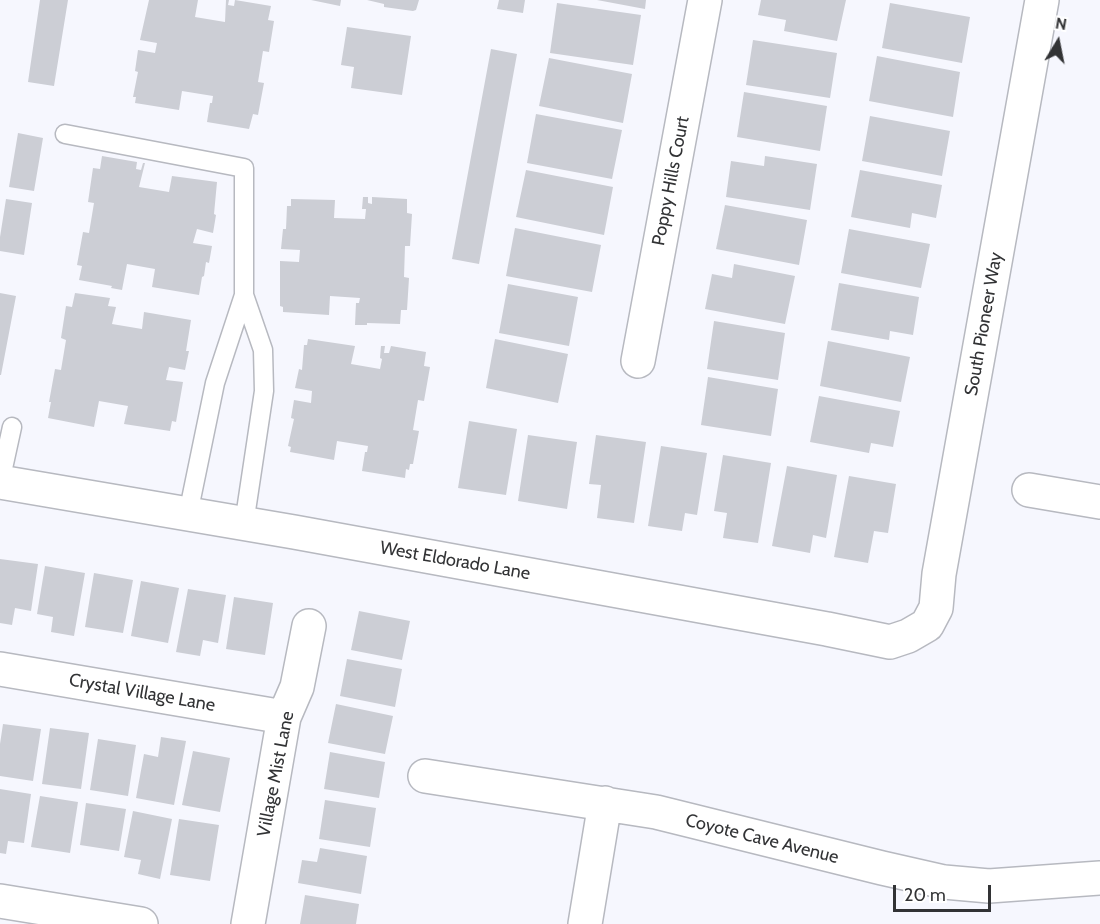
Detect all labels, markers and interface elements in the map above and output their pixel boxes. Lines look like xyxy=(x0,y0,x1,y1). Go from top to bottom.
north arrow xyxy=(1028,12,1088,72)
text: N xyxy=(1054,13,1068,34)
street label: Poppy Hills Court xyxy=(648,115,694,247)
street label: South Pioneer Way xyxy=(961,250,1007,398)
street label: West Eldorado Lane xyxy=(378,537,532,585)
street label: Crystal Village Lane xyxy=(67,670,217,716)
street label: Village Mist Lane xyxy=(253,709,299,839)
street label: Coyote Cave Avenue xyxy=(683,810,841,868)
scale bar xyxy=(896,873,994,911)
text: 20 m xyxy=(904,884,946,906)

